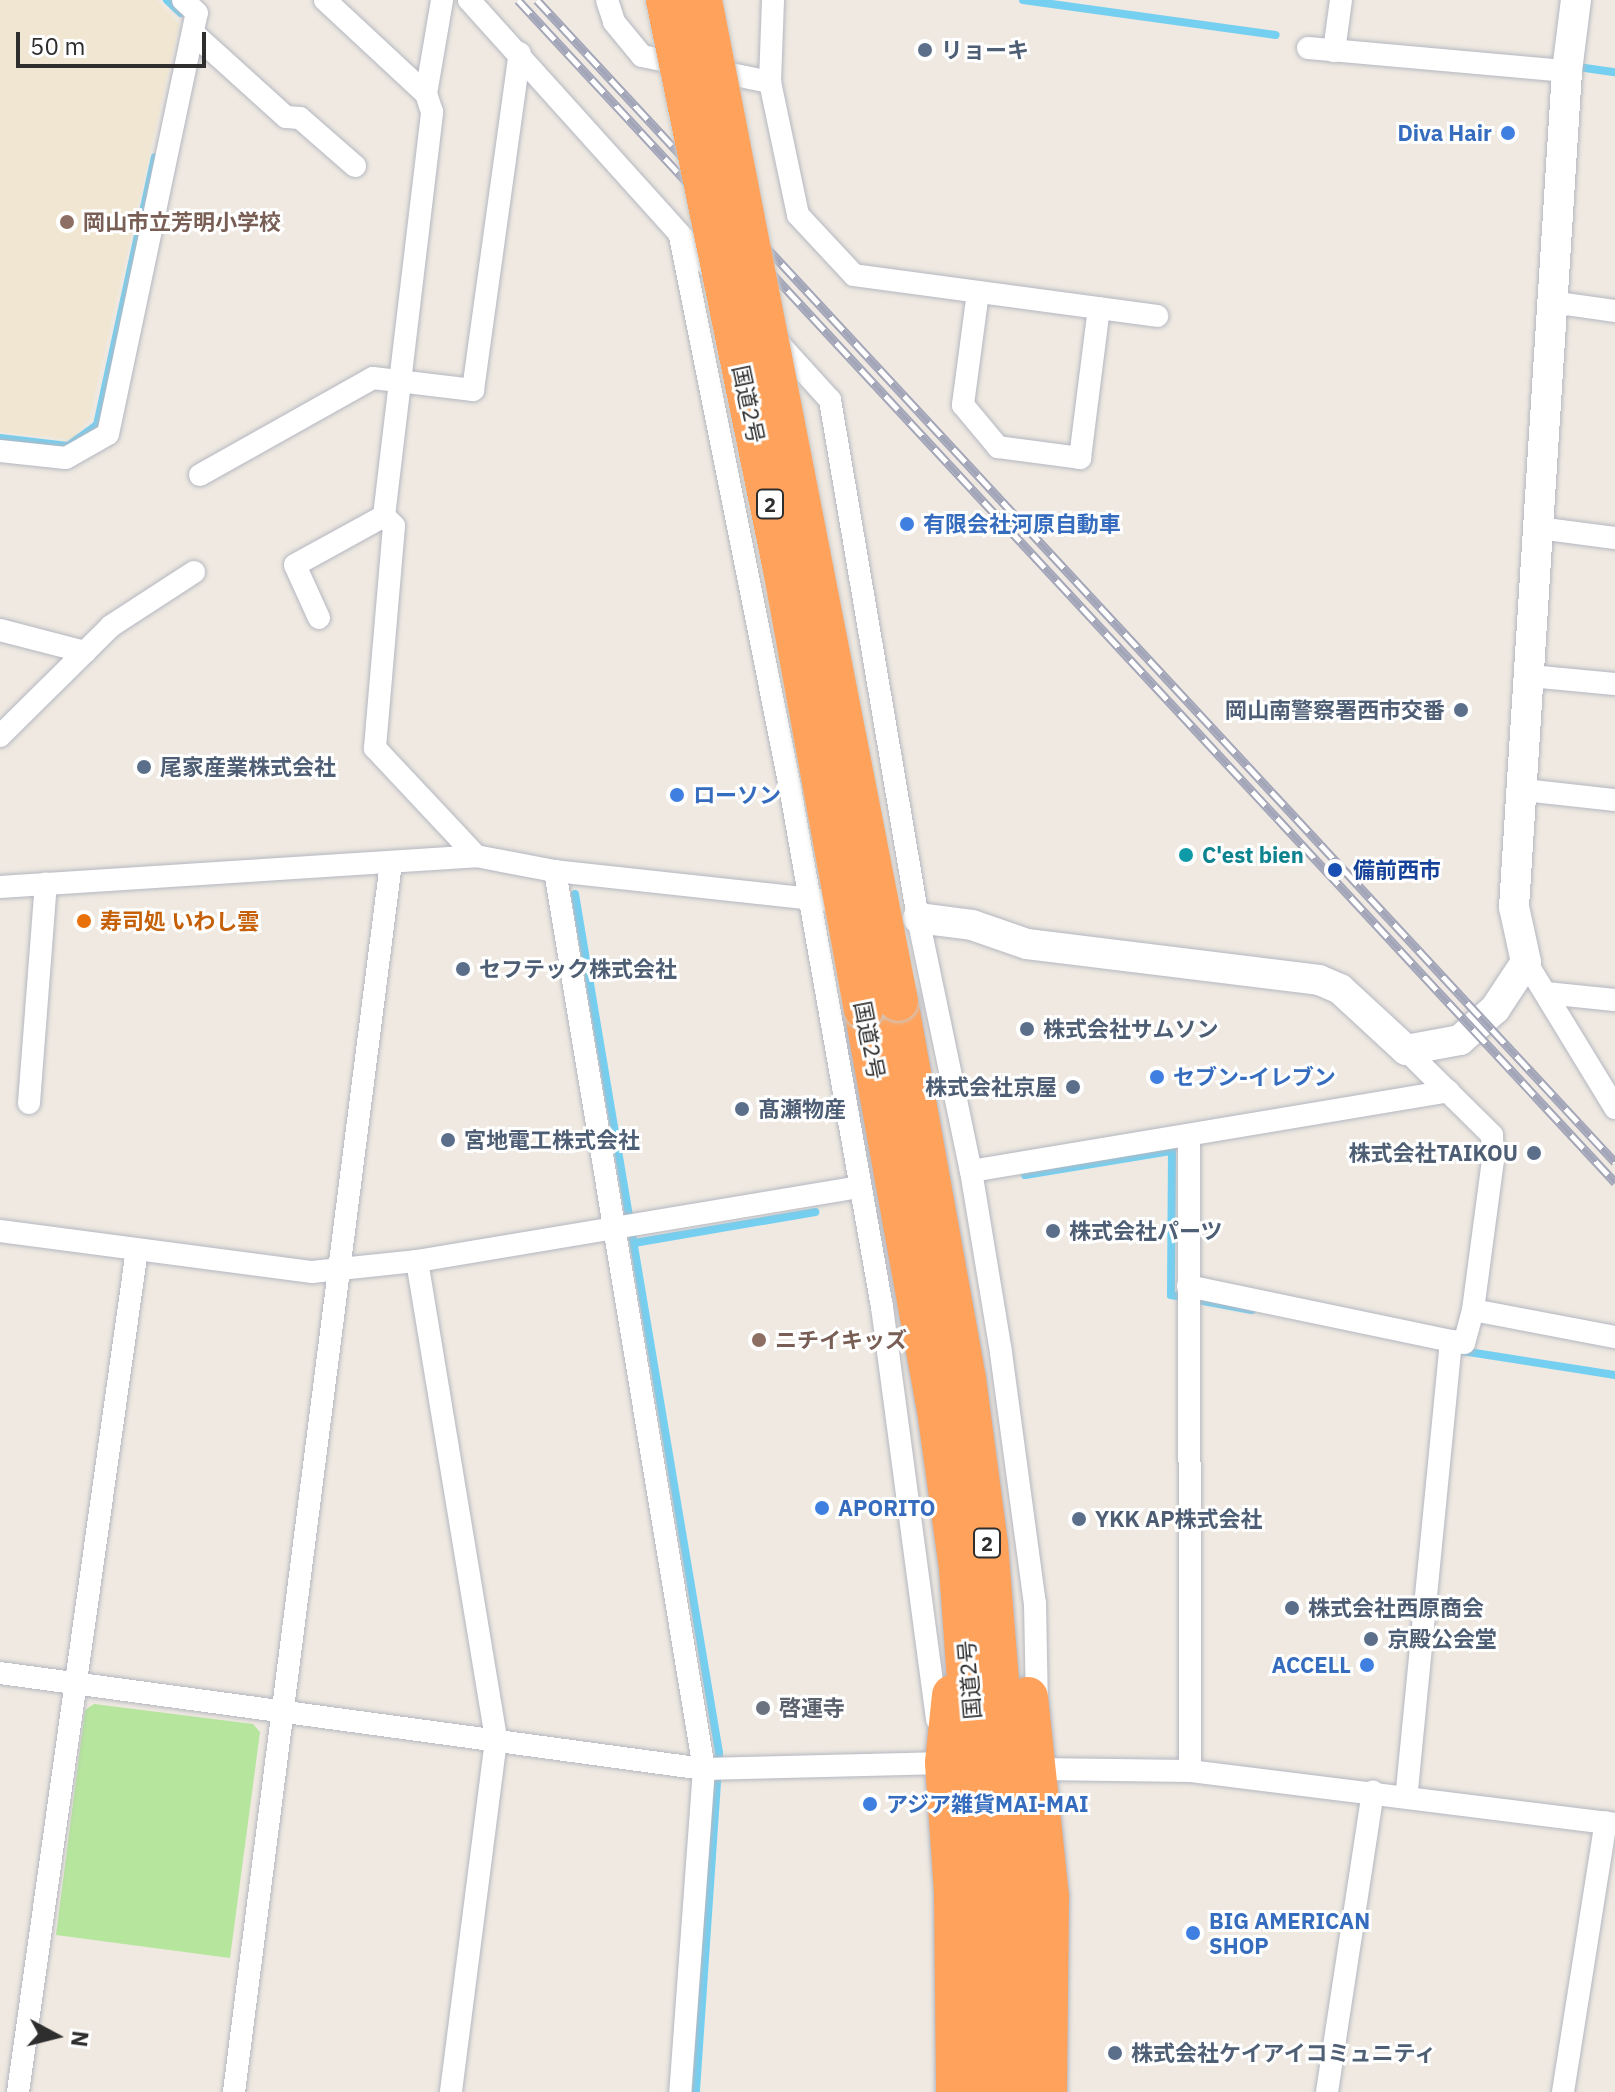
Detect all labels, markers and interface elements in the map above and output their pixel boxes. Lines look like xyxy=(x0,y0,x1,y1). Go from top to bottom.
scale bar xyxy=(20,16,210,66)
text: 50 m xyxy=(30,30,85,62)
place label: リョーキ xyxy=(941,37,1029,63)
marker: リョーキ xyxy=(916,41,934,59)
place label: Diva Hair xyxy=(1397,120,1492,146)
marker: Diva Hair xyxy=(1499,124,1517,142)
place label: 岡山市立芳明小学校 xyxy=(83,209,281,235)
marker: 岡山市立芳明小学校 xyxy=(58,213,76,231)
street label: 国道2号 xyxy=(728,363,770,445)
road number: 2 xyxy=(756,488,784,520)
place label: 有限会社河原自動車 xyxy=(923,511,1121,537)
marker: 有限会社河原自動車 xyxy=(898,515,916,533)
place label: 岡山南警察署西市交番 xyxy=(1225,697,1445,723)
marker: 岡山南警察署西市交番 xyxy=(1452,701,1470,719)
place label: 尾家産業株式会社 xyxy=(160,754,336,780)
marker: 尾家産業株式会社 xyxy=(135,758,153,776)
place label: ローソン xyxy=(693,782,781,808)
marker: ローソン xyxy=(668,786,686,804)
place label: C'est bien xyxy=(1202,842,1304,868)
marker: C'est bien xyxy=(1177,846,1195,864)
place label: 備前西市 xyxy=(1353,857,1441,883)
marker: 備前西市 xyxy=(1324,859,1346,881)
place label: 寿司処 いわし雲 xyxy=(100,908,259,934)
marker: 寿司処 いわし雲 xyxy=(75,912,93,930)
place label: セフテック株式会社 xyxy=(479,956,677,982)
marker: セフテック株式会社 xyxy=(454,960,472,978)
street label: 国道2号 xyxy=(849,999,891,1081)
place label: 株式会社サムソン xyxy=(1043,1016,1219,1042)
marker: 株式会社サムソン xyxy=(1018,1020,1036,1038)
place label: セブン-イレブン xyxy=(1173,1064,1336,1090)
marker: セブン-イレブン xyxy=(1148,1068,1166,1086)
place label: 株式会社京屋 xyxy=(925,1074,1057,1100)
marker: 株式会社京屋 xyxy=(1064,1078,1082,1096)
place label: 髙瀬物産 xyxy=(758,1096,846,1122)
marker: 髙瀬物産 xyxy=(733,1100,751,1118)
place label: 宮地電工株式会社 xyxy=(464,1127,640,1153)
marker: 宮地電工株式会社 xyxy=(439,1131,457,1149)
place label: 株式会社TAIKOU xyxy=(1349,1140,1518,1166)
marker: 株式会社TAIKOU xyxy=(1525,1144,1543,1162)
place label: 株式会社パーツ xyxy=(1069,1218,1223,1244)
marker: 株式会社パーツ xyxy=(1044,1222,1062,1240)
place label: ニチイキッズ xyxy=(775,1327,907,1353)
marker: ニチイキッズ xyxy=(750,1331,768,1349)
place label: APORITO xyxy=(838,1495,935,1521)
marker: APORITO xyxy=(813,1499,831,1517)
place label: YKK AP株式会社 xyxy=(1095,1506,1263,1532)
marker: YKK AP株式会社 xyxy=(1070,1510,1088,1528)
road number: 2 xyxy=(973,1527,1001,1559)
place label: 株式会社西原商会 xyxy=(1308,1595,1484,1621)
marker: 株式会社西原商会 xyxy=(1283,1599,1301,1617)
place label: 京殿公会堂 xyxy=(1387,1626,1497,1652)
marker: 京殿公会堂 xyxy=(1362,1630,1380,1648)
street label: 国道2号 xyxy=(952,1639,986,1721)
place label: ACCELL xyxy=(1272,1652,1351,1678)
marker: ACCELL xyxy=(1358,1656,1376,1674)
place label: 啓運寺 xyxy=(779,1695,845,1721)
marker: 啓運寺 xyxy=(754,1699,772,1717)
place label: アジア雑貨MAI-MAI xyxy=(886,1791,1089,1817)
marker: アジア雑貨MAI-MAI xyxy=(861,1795,879,1813)
place label: BIG AMERICAN SHOP xyxy=(1209,1907,1370,1958)
marker: BIG AMERICAN SHOP xyxy=(1184,1924,1202,1942)
north arrow xyxy=(16,1996,96,2076)
text: N xyxy=(65,2029,96,2049)
place label: 株式会社ケイアイコミュニティ xyxy=(1131,2040,1439,2066)
marker: 株式会社ケイアイコミュニティ xyxy=(1106,2044,1124,2062)

